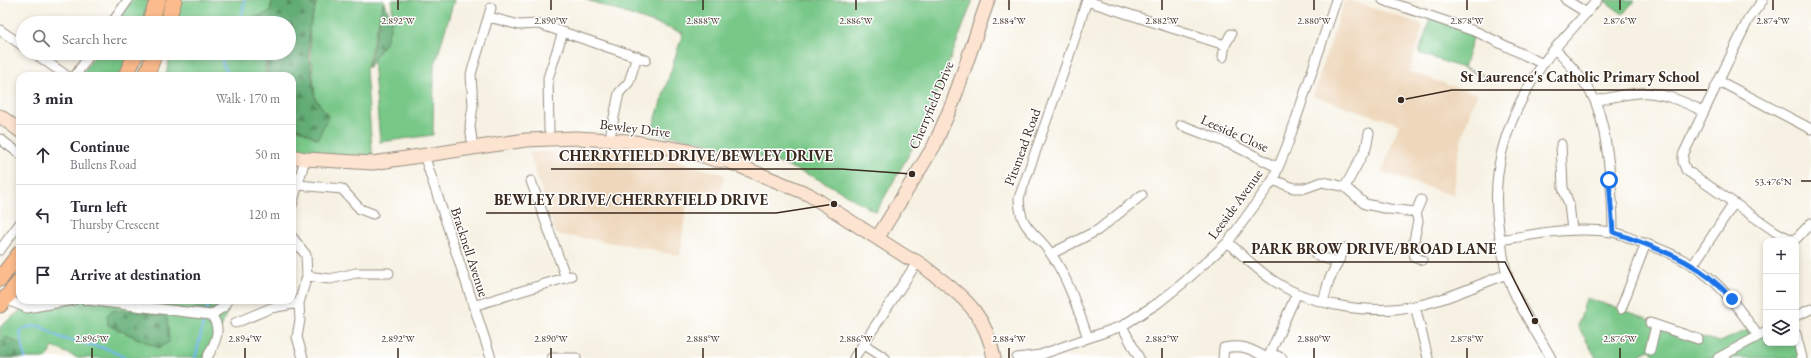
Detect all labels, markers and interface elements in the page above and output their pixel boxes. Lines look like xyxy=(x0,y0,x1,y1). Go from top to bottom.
text: 2.892°W xyxy=(381,14,416,27)
text: 2.890°W xyxy=(534,14,569,27)
text: 2.888°W xyxy=(686,14,721,27)
text: 2.886°W xyxy=(839,14,874,27)
text: 2.884°W xyxy=(992,14,1027,27)
text: 2.882°W xyxy=(1145,14,1180,27)
text: 2.880°W xyxy=(1297,14,1332,27)
text: 2.878°W xyxy=(1450,14,1485,27)
text: 2.876°W xyxy=(1603,14,1638,27)
text: 2.874°W xyxy=(1756,14,1791,27)
search box xyxy=(16,16,296,60)
icon: search xyxy=(30,27,52,49)
text: Search here xyxy=(62,29,127,48)
street label: Cherryfield Drive xyxy=(904,58,958,152)
callout: St Laurence's Catholic Primary School xyxy=(1452,63,1707,90)
text: St Laurence's Catholic Primary School xyxy=(1460,67,1700,86)
text: 3 min xyxy=(32,87,73,109)
text: Walk · 170 m xyxy=(216,90,280,107)
street label: Pitsmead Road xyxy=(1000,105,1045,188)
street label: Leeside Close xyxy=(1198,110,1272,156)
street label: Bewley Drive xyxy=(599,115,672,141)
text: Continue xyxy=(70,137,130,156)
callout: CHERRYFIELD DRIVE/BEWLEY DRIVE xyxy=(551,142,841,169)
icon: ahead xyxy=(32,144,54,166)
text: 50 m xyxy=(255,146,280,163)
text: CHERRYFIELD DRIVE/BEWLEY DRIVE xyxy=(559,146,833,165)
text: Bullens Road xyxy=(70,156,137,173)
street label: Leeside Avenue xyxy=(1203,165,1267,243)
route start xyxy=(1600,171,1618,189)
text: 53.476°N xyxy=(1754,175,1792,188)
callout: BEWLEY DRIVE/CHERRYFIELD DRIVE xyxy=(486,186,776,213)
text: BEWLEY DRIVE/CHERRYFIELD DRIVE xyxy=(494,190,768,209)
text: Turn left xyxy=(70,197,127,216)
icon: left xyxy=(32,204,54,226)
street label: Bracknell Avenue xyxy=(447,205,493,300)
text: 120 m xyxy=(249,206,280,223)
text: Thursby Crescent xyxy=(70,216,159,233)
callout: PARK BROW DRIVE/BROAD LANE xyxy=(1243,235,1505,262)
map controls xyxy=(1763,238,1799,346)
button: + xyxy=(1763,238,1799,274)
text: PARK BROW DRIVE/BROAD LANE xyxy=(1251,239,1497,258)
icon: arrive xyxy=(32,264,54,286)
text: Arrive at destination xyxy=(70,265,201,284)
button: − xyxy=(1763,274,1799,310)
route end xyxy=(1723,290,1741,308)
button: layers xyxy=(1763,310,1799,346)
text: 2.896°W xyxy=(75,332,110,345)
text: 2.894°W xyxy=(228,332,263,345)
text: 2.892°W xyxy=(381,332,416,345)
text: 2.890°W xyxy=(534,332,569,345)
text: 2.888°W xyxy=(686,332,721,345)
text: 2.886°W xyxy=(839,332,874,345)
text: 2.884°W xyxy=(992,332,1027,345)
text: 2.882°W xyxy=(1145,332,1180,345)
text: 2.880°W xyxy=(1297,332,1332,345)
text: 2.878°W xyxy=(1450,332,1485,345)
text: 2.876°W xyxy=(1603,332,1638,345)

